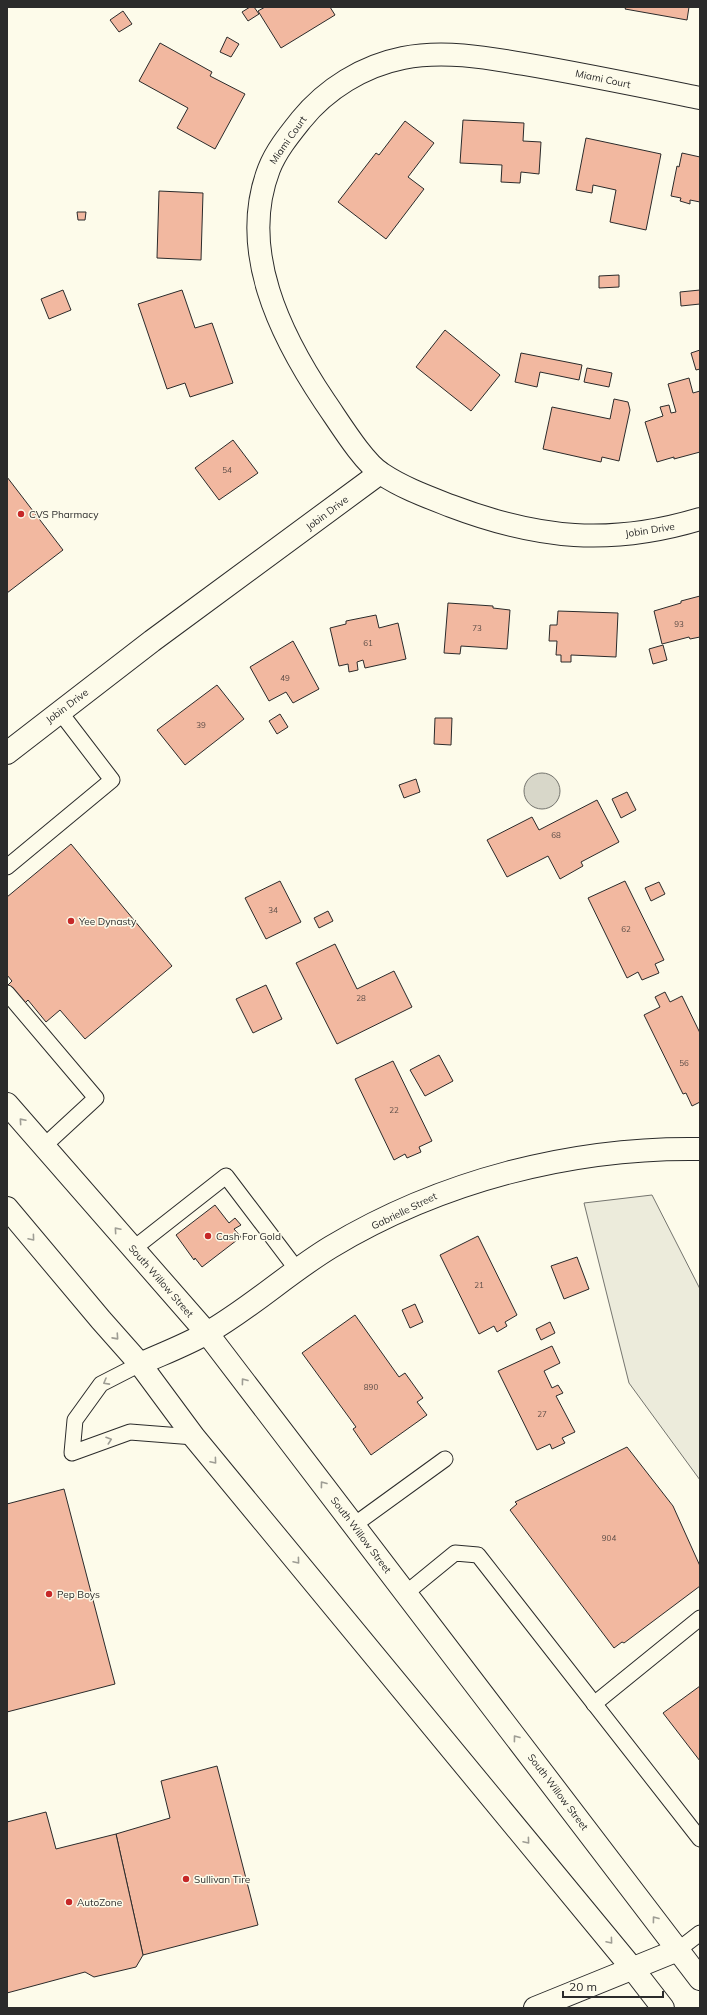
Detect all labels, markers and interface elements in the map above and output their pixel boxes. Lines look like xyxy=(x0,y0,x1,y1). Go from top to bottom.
street label: Miami Court xyxy=(574,67,632,91)
street label: Miami Court xyxy=(267,113,310,167)
house number: 54 xyxy=(222,465,232,475)
street label: Jobin Drive xyxy=(303,493,351,533)
place label: CVS Pharmacy xyxy=(29,508,99,521)
marker: CVS Pharmacy xyxy=(16,509,26,519)
street label: Jobin Drive xyxy=(624,520,676,540)
house number: 93 xyxy=(674,619,684,629)
house number: 73 xyxy=(472,623,482,633)
house number: 61 xyxy=(363,638,373,648)
house number: 49 xyxy=(280,673,290,683)
street label: Jobin Drive xyxy=(43,686,91,726)
house number: 39 xyxy=(196,720,206,730)
house number: 68 xyxy=(551,830,561,840)
house number: 34 xyxy=(268,905,278,915)
place label: Yee Dynasty xyxy=(78,915,137,928)
marker: Yee Dynasty xyxy=(66,916,76,926)
house number: 62 xyxy=(621,924,631,934)
house number: 28 xyxy=(356,993,366,1003)
house number: 56 xyxy=(679,1058,689,1068)
house number: 22 xyxy=(389,1105,399,1115)
one-way arrow xyxy=(20,1119,27,1126)
street label: Gabrielle Street xyxy=(369,1189,439,1232)
one-way arrow xyxy=(114,1227,121,1235)
place label: Cash For Gold xyxy=(216,1230,281,1243)
marker: Cash For Gold xyxy=(203,1231,213,1241)
one-way arrow xyxy=(28,1233,35,1240)
street label: South Willow Street xyxy=(126,1242,197,1321)
house number: 21 xyxy=(474,1280,484,1290)
one-way arrow xyxy=(111,1332,119,1340)
one-way arrow xyxy=(103,1377,110,1384)
one-way arrow xyxy=(241,1379,248,1386)
house number: 890 xyxy=(364,1382,378,1392)
house number: 27 xyxy=(537,1409,547,1419)
one-way arrow xyxy=(105,1436,112,1444)
one-way arrow xyxy=(209,1456,216,1464)
one-way arrow xyxy=(320,1482,327,1489)
street label: South Willow Street xyxy=(328,1494,394,1576)
house number: 904 xyxy=(602,1533,616,1543)
one-way arrow xyxy=(292,1556,299,1564)
place label: Pep Boys xyxy=(57,1588,100,1601)
marker: Pep Boys xyxy=(44,1589,54,1599)
one-way arrow xyxy=(514,1736,521,1743)
street label: South Willow Street xyxy=(525,1751,591,1833)
one-way arrow xyxy=(523,1836,530,1843)
place label: Sullivan Tire xyxy=(194,1873,250,1886)
marker: Sullivan Tire xyxy=(181,1874,191,1884)
place label: AutoZone xyxy=(77,1896,122,1909)
marker: AutoZone xyxy=(64,1897,74,1907)
one-way arrow xyxy=(652,1917,659,1924)
one-way arrow xyxy=(605,1936,612,1943)
scale bar xyxy=(563,1973,663,1999)
text: 20 m xyxy=(569,1979,597,1994)

